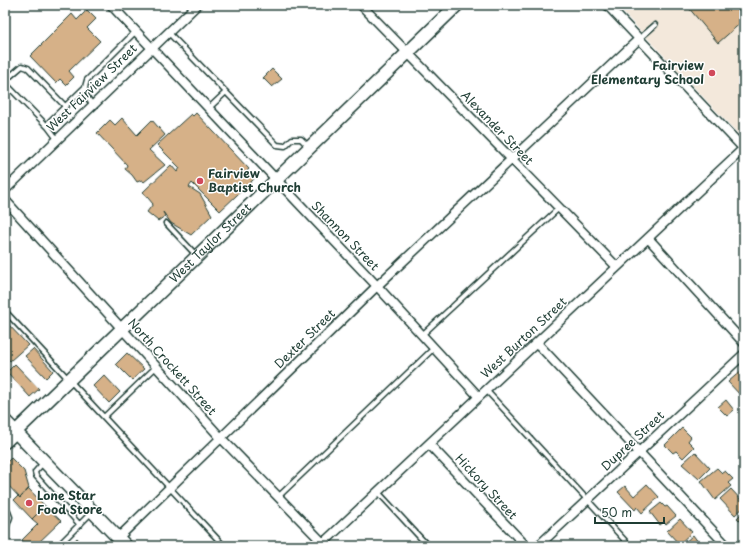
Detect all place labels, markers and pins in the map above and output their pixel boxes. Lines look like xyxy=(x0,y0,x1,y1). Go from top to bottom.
place label: Fairview Elementary School xyxy=(591,56,704,88)
marker: Fairview Elementary School xyxy=(707,68,717,78)
place label: Fairview Baptist Church xyxy=(208,164,301,196)
marker: Fairview Baptist Church xyxy=(195,176,205,186)
place label: Lone Star Food Store xyxy=(37,486,103,518)
marker: Lone Star Food Store xyxy=(24,498,34,508)

